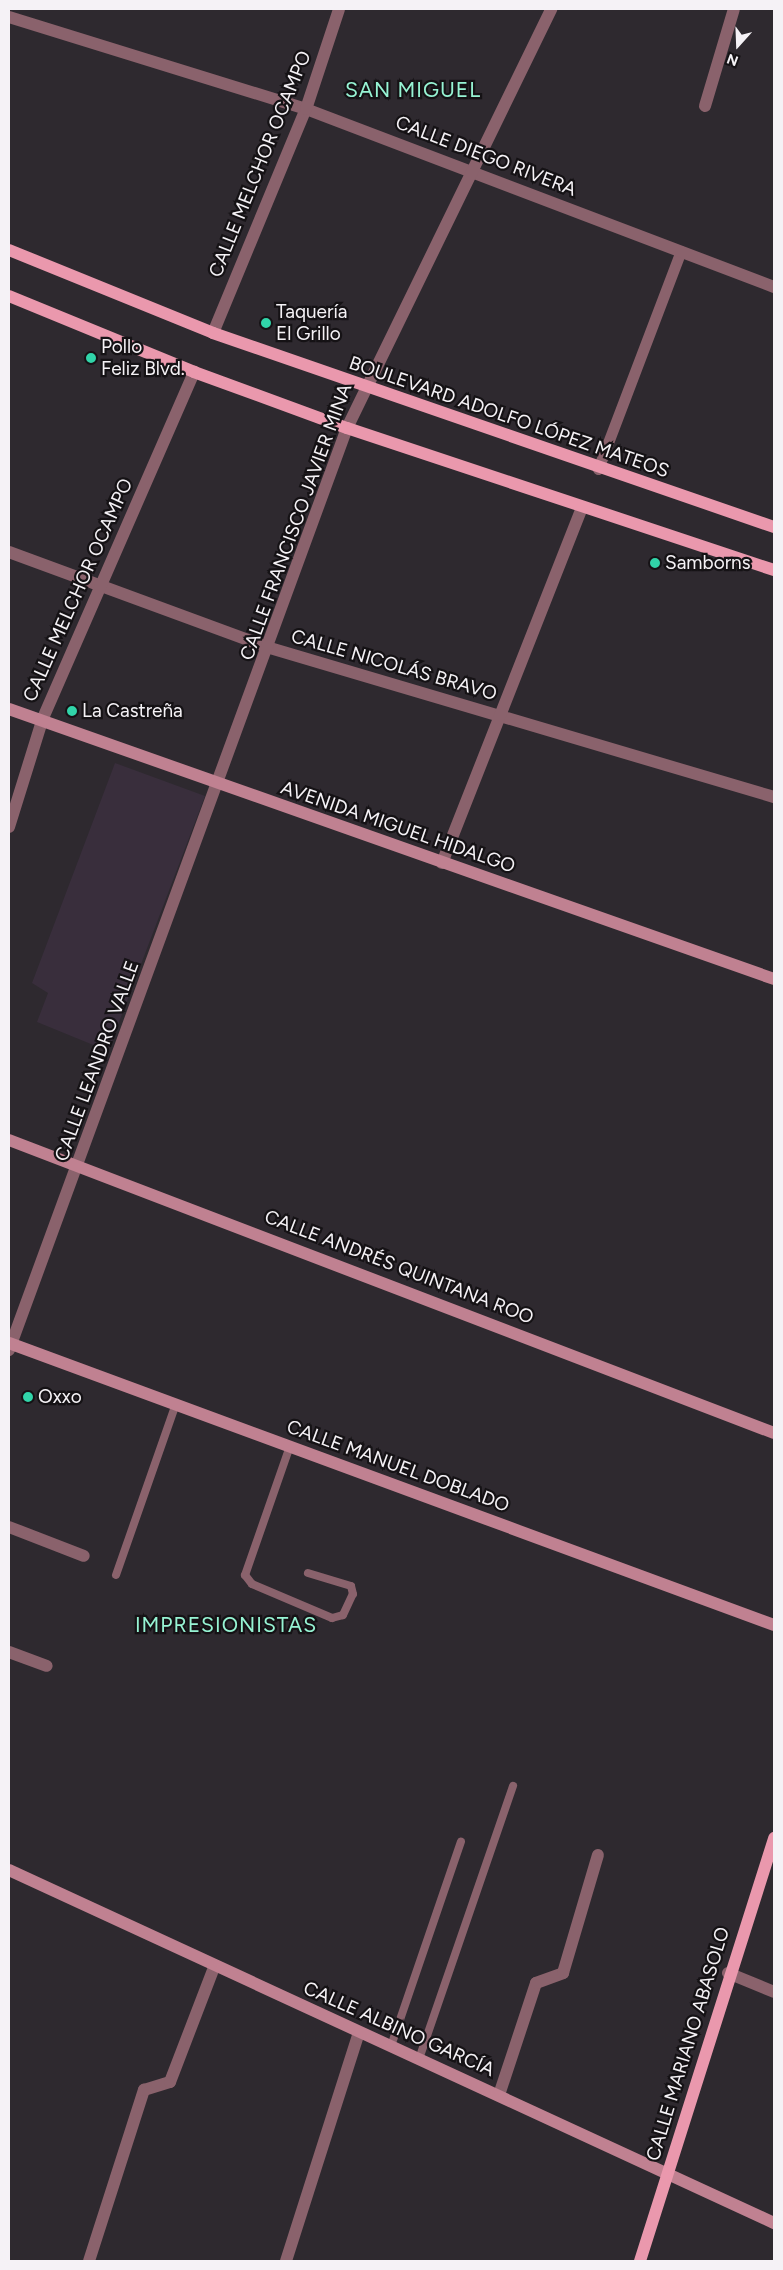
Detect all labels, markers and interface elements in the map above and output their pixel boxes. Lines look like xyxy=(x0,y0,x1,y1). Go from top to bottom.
north arrow xyxy=(713,20,763,70)
street label: CALLE MELCHOR OCAMPO xyxy=(204,48,316,280)
text: N xyxy=(725,50,741,69)
district label: SAN MIGUEL xyxy=(344,77,482,103)
street label: CALLE DIEGO RIVERA xyxy=(392,111,580,201)
place label: Taquería El Grillo xyxy=(276,301,347,345)
marker: Taquería El Grillo xyxy=(260,317,272,329)
place label: Pollo Feliz Blvd. xyxy=(101,336,185,380)
street label: BOULEVARD ADOLFO LÓPEZ MATEOS xyxy=(346,351,672,483)
marker: Pollo Feliz Blvd. xyxy=(85,352,97,364)
street label: CALLE FRANCISCO JAVIER MINA xyxy=(235,381,357,663)
street label: CALLE MELCHOR OCAMPO xyxy=(18,475,138,705)
place label: Samborns xyxy=(665,552,751,574)
marker: Samborns xyxy=(649,557,661,569)
street label: CALLE NICOLÁS BRAVO xyxy=(288,625,500,705)
place label: La Castreña xyxy=(82,700,183,722)
marker: La Castreña xyxy=(66,705,78,717)
street label: AVENIDA MIGUEL HIDALGO xyxy=(278,776,518,878)
street label: CALLE LEANDRO VALLE xyxy=(50,958,144,1164)
street label: CALLE ANDRÉS QUINTANA ROO xyxy=(261,1205,537,1329)
place label: Oxxo xyxy=(38,1386,82,1408)
marker: Oxxo xyxy=(22,1391,34,1403)
street label: CALLE MANUEL DOBLADO xyxy=(284,1415,512,1517)
district label: IMPRESIONISTAS xyxy=(133,1612,319,1638)
street label: CALLE MARIANO ABASOLO xyxy=(642,1924,734,2164)
street label: CALLE ALBINO GARCÍA xyxy=(300,1977,498,2081)

